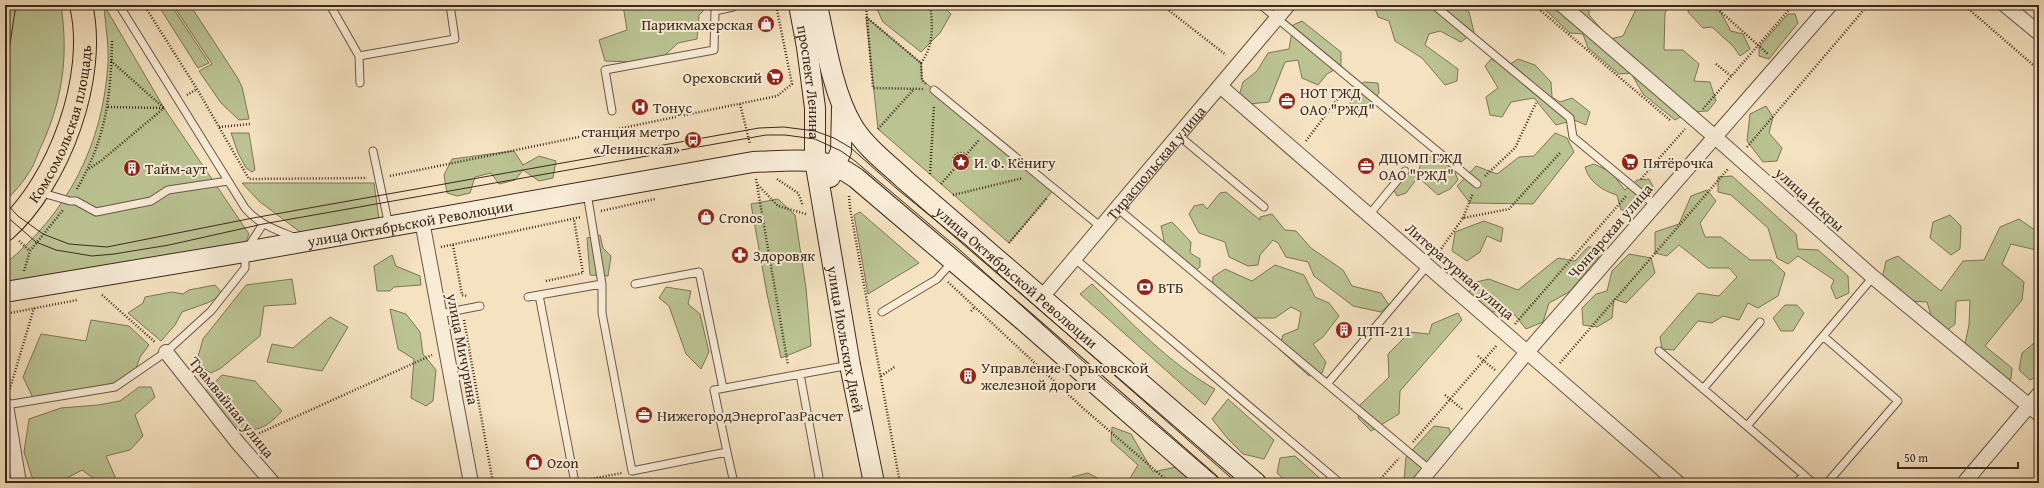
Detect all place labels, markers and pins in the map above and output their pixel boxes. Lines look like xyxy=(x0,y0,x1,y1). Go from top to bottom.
place label: Парикмахерская xyxy=(641,14,753,35)
shop icon: Парикмахерская xyxy=(756,14,776,34)
place label: Ореховский xyxy=(683,67,762,88)
supermarket icon: Ореховский xyxy=(765,67,785,87)
place label: НОТ ГЖД ОАО "РЖД" xyxy=(1300,82,1375,120)
office icon: НОТ ГЖД ОАО "РЖД" xyxy=(1277,91,1297,111)
hospital icon: Тонус xyxy=(630,97,650,117)
place label: Тонус xyxy=(653,97,692,118)
place label: станция метро «Ленинская» xyxy=(581,121,680,159)
bus stop icon: станция метро «Ленинская» xyxy=(683,130,703,150)
place label: ДЦОМП ГЖД ОАО "РЖД" xyxy=(1378,147,1463,185)
place icon: И. Ф. Кёнигу xyxy=(951,152,971,172)
place label: И. Ф. Кёнигу xyxy=(974,152,1056,173)
supermarket icon: Пятёрочка xyxy=(1620,152,1640,172)
place label: Пятёрочка xyxy=(1643,152,1714,173)
office icon: ДЦОМП ГЖД ОАО "РЖД" xyxy=(1356,156,1376,176)
building icon: Тайм-аут xyxy=(122,158,142,178)
place label: Тайм-аут xyxy=(145,158,208,179)
shop icon: Cronos xyxy=(696,207,716,227)
place label: Cronos xyxy=(719,207,763,228)
pharmacy icon: Здоровяк xyxy=(730,245,750,265)
place label: Здоровяк xyxy=(753,245,815,266)
bank icon: ВТБ xyxy=(1135,277,1155,297)
place label: ВТБ xyxy=(1158,277,1183,298)
building icon: ЦТП-211 xyxy=(1334,320,1354,340)
place label: ЦТП-211 xyxy=(1357,320,1412,341)
place label: Управление Горьковской железной дороги xyxy=(981,357,1148,395)
building icon: Управление Горьковской железной дороги xyxy=(958,366,978,386)
office icon: НижегородЭнергоГазРасчет xyxy=(634,405,654,425)
place label: НижегородЭнергоГазРасчет xyxy=(657,405,844,426)
shop icon: Ozon xyxy=(524,452,544,472)
place label: Ozon xyxy=(547,452,579,473)

